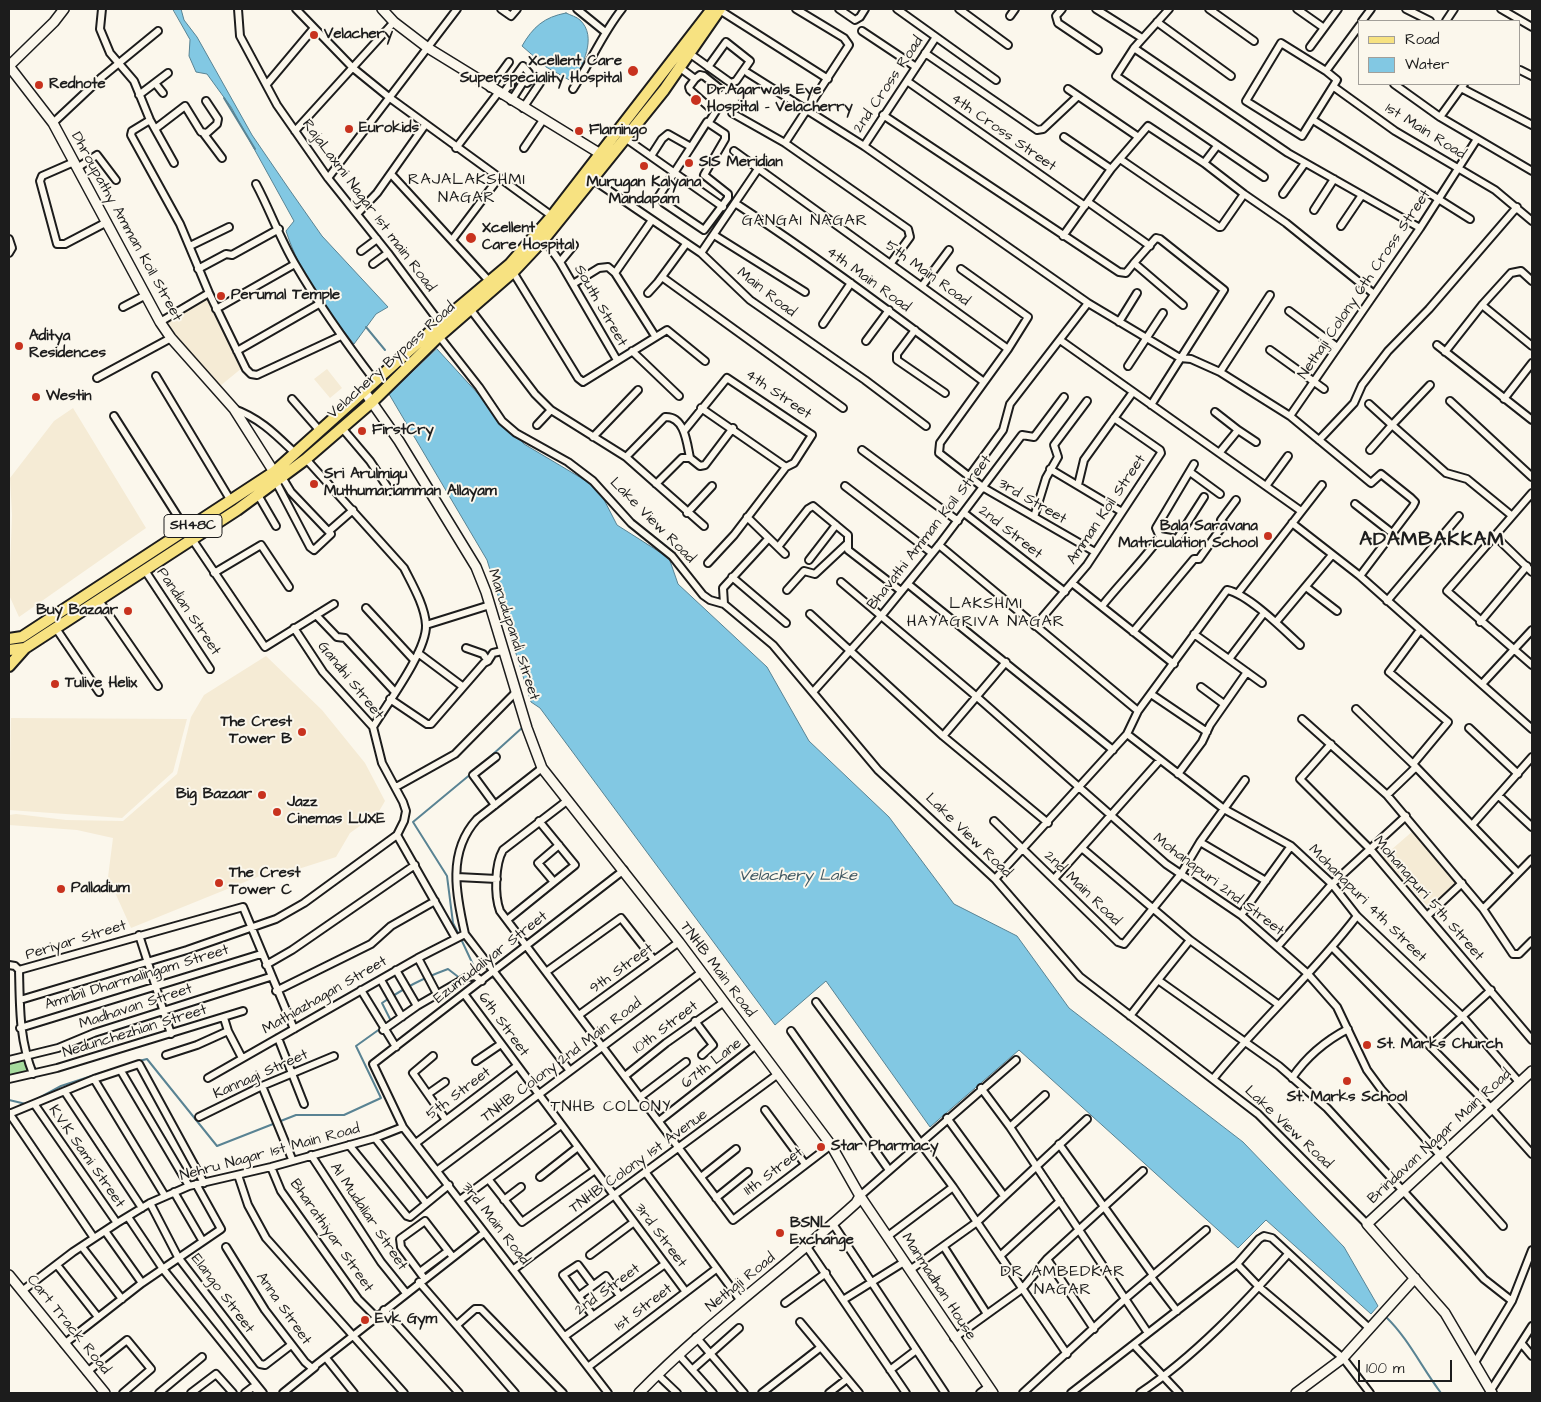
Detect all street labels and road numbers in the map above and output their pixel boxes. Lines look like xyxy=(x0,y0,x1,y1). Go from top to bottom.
street label: 2nd Cross Road xyxy=(850,33,928,137)
street label: 4th Cross Street xyxy=(947,90,1059,176)
street label: 1st Main Road xyxy=(1381,100,1469,164)
street label: RajaLaxmi Nagar 1st main Road xyxy=(297,116,439,296)
street label: Dhroupathy Amman Koil Street xyxy=(66,129,186,325)
street label: Nethaji Colony 6th Cross Street xyxy=(1295,187,1435,383)
street label: 5th Main Road xyxy=(881,237,973,311)
street label: 4th Main Road xyxy=(822,243,914,317)
street label: South Street xyxy=(569,262,631,350)
street label: Main Road xyxy=(733,264,799,322)
street label: Velachery Bypass Road xyxy=(324,299,460,423)
street label: 4th Street xyxy=(741,366,815,424)
street label: Bhavathi Amman Koil Street xyxy=(864,452,996,614)
street label: Amman Koil Street xyxy=(1064,452,1150,568)
street label: Lake View Road xyxy=(605,474,699,568)
street label: 3rd Street xyxy=(995,475,1069,529)
street label: 2nd Street xyxy=(974,502,1046,564)
road number: SH48C xyxy=(164,514,222,538)
street label: Pandian Street xyxy=(152,565,224,659)
street label: Marudupandi Street xyxy=(483,567,543,703)
street label: Gandhi Street xyxy=(313,638,387,724)
street label: Lake View Road xyxy=(921,790,1015,882)
street label: Mohanapuri 2nd Street xyxy=(1149,830,1287,940)
street label: Mohanapuri 5th Street xyxy=(1369,833,1487,965)
street label: Mohanapuri 4th Street xyxy=(1304,841,1430,967)
street label: 2nd Main Road xyxy=(1040,848,1124,930)
street label: Ezumudaliyar Street xyxy=(430,908,552,1008)
street label: Periyar Street xyxy=(23,917,129,965)
street label: TNHB Main Road xyxy=(675,919,759,1021)
street label: 9th Street xyxy=(587,940,657,998)
street label: Amnbil Dharmalingam Street xyxy=(43,941,231,1015)
street label: Mathiazhagan Street xyxy=(259,953,391,1039)
street label: Madhavan Street xyxy=(77,980,195,1034)
street label: 6th Street xyxy=(474,989,532,1061)
street label: TNHB Colony 2nd Main Road xyxy=(478,995,646,1127)
street label: 10th Street xyxy=(630,998,702,1058)
street label: Nedunchezhian Street xyxy=(61,1001,209,1063)
street label: 67th Lane xyxy=(678,1035,746,1093)
street label: Kannagi Street xyxy=(211,1046,311,1104)
street label: 5th Street xyxy=(423,1064,495,1124)
street label: Brindavan Nagar Main Road xyxy=(1364,1066,1516,1208)
street label: Lake View Road xyxy=(1240,1083,1336,1173)
street label: K.V.K Sami Street xyxy=(44,1102,128,1212)
street label: TNHB Colony 1st Avenue xyxy=(566,1106,712,1218)
street label: Nehru Nagar 1st Main Road xyxy=(178,1120,362,1186)
street label: 11th Street xyxy=(741,1144,807,1200)
street label: Al Mudaliar Street xyxy=(325,1160,411,1274)
street label: Bharathiyar Street xyxy=(285,1176,377,1296)
street label: 3rd Main Road xyxy=(457,1179,533,1269)
street label: 3rd Street xyxy=(630,1200,690,1272)
street label: Manmadhan House xyxy=(897,1230,979,1344)
street label: Nethaji Road xyxy=(703,1250,779,1316)
street label: Elango Street xyxy=(186,1251,258,1337)
street label: 2nd Street xyxy=(572,1260,644,1320)
street label: Anna Street xyxy=(251,1269,315,1349)
street label: Cart Track Road xyxy=(22,1272,114,1378)
street label: 1st Street xyxy=(612,1280,676,1336)

